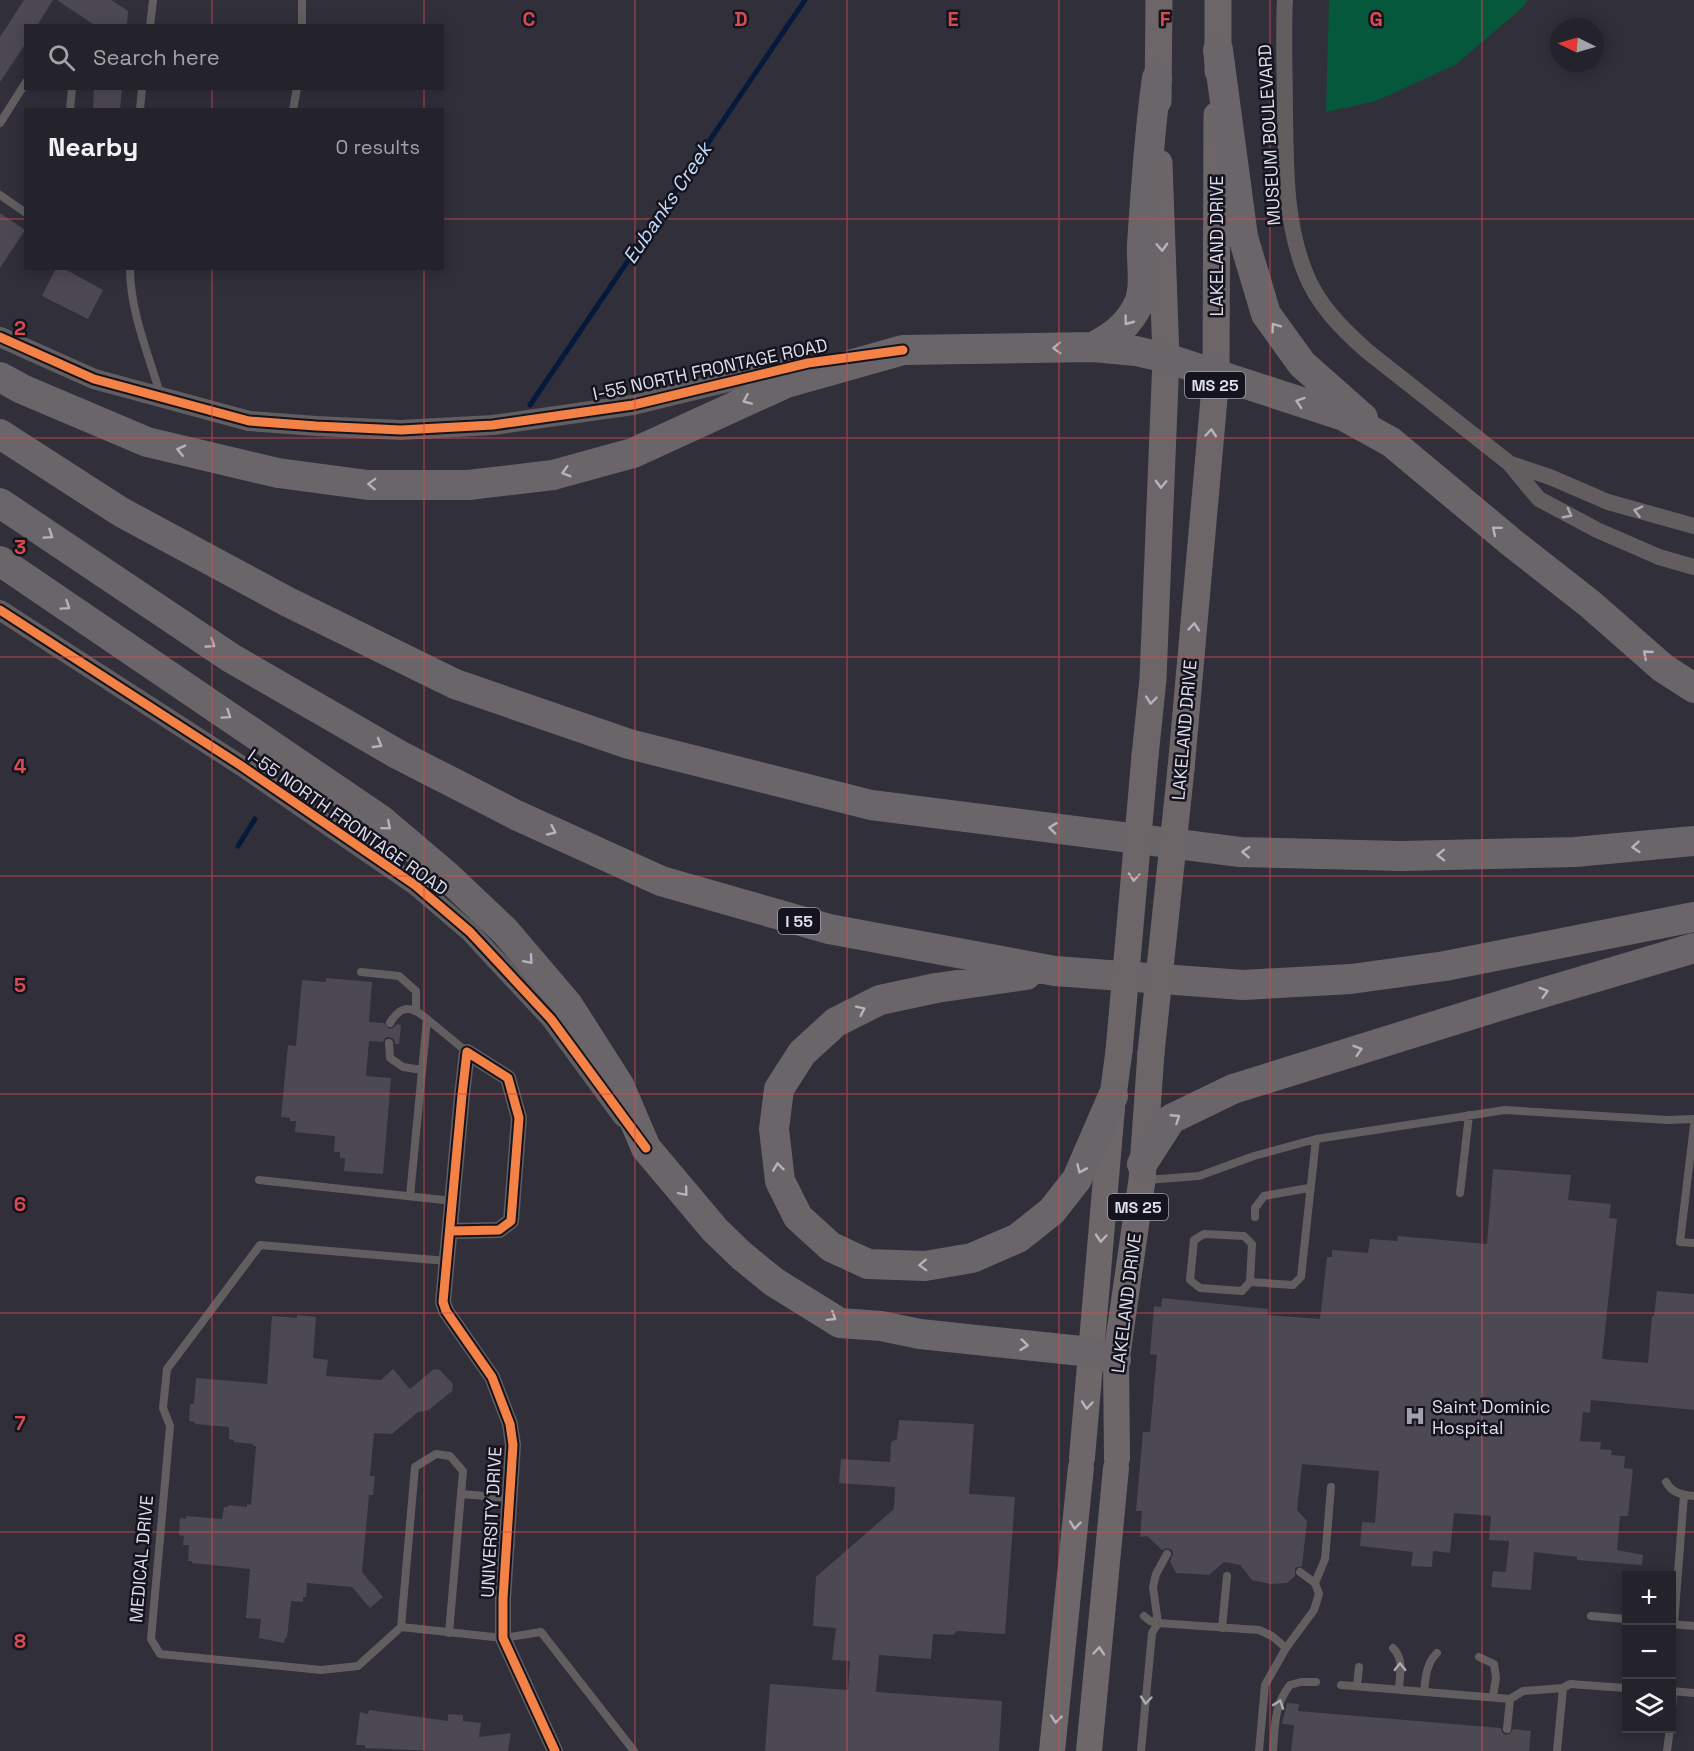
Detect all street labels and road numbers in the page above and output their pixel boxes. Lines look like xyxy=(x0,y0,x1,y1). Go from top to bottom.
street label: MUSEUM BOULEVARD xyxy=(1253,44,1285,226)
street label: LAKELAND DRIVE xyxy=(1205,176,1228,316)
street label: I-55 NORTH FRONTAGE ROAD xyxy=(590,333,830,405)
road number: MS 25 xyxy=(1185,372,1245,398)
street label: LAKELAND DRIVE xyxy=(1166,659,1202,801)
street label: I-55 NORTH FRONTAGE ROAD xyxy=(243,744,453,900)
road number: I 55 xyxy=(778,908,820,934)
road number: MS 25 xyxy=(1108,1194,1168,1220)
street label: LAKELAND DRIVE xyxy=(1106,1232,1146,1374)
street label: UNIVERSITY DRIVE xyxy=(476,1446,506,1598)
street label: MEDICAL DRIVE xyxy=(124,1494,158,1624)

